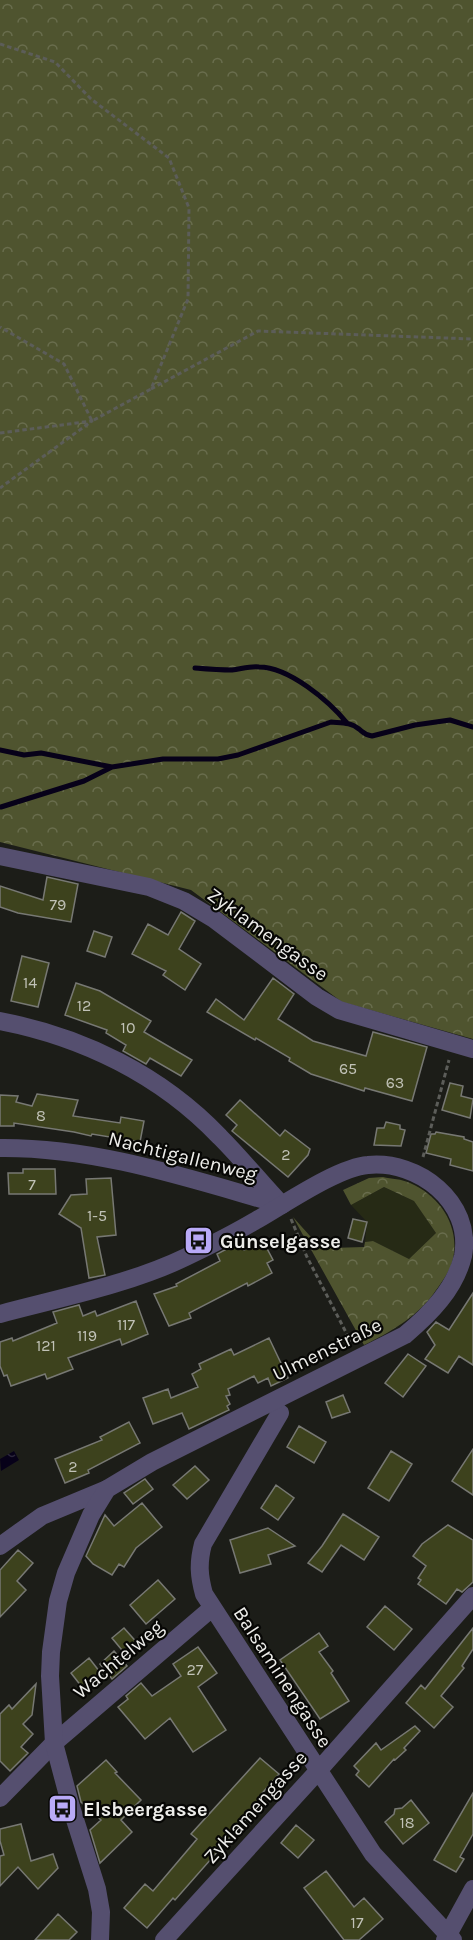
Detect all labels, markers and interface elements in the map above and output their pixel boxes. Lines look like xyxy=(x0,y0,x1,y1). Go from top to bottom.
street label: Zyklamengasse xyxy=(203,883,333,986)
house number: 79 xyxy=(50,895,66,914)
house number: 14 xyxy=(23,973,37,992)
house number: 12 xyxy=(77,996,91,1015)
house number: 10 xyxy=(121,1018,135,1037)
house number: 65 xyxy=(339,1059,357,1078)
house number: 63 xyxy=(386,1073,404,1092)
house number: 8 xyxy=(36,1106,46,1125)
street label: Nachtigallenweg xyxy=(106,1127,260,1186)
house number: 2 xyxy=(281,1145,291,1164)
house number: 7 xyxy=(28,1175,36,1194)
house number: 1-5 xyxy=(87,1206,107,1225)
bus stop icon: Günselgasse xyxy=(183,1225,215,1257)
place label: Günselgasse xyxy=(220,1230,341,1253)
street label: Ulmenstraße xyxy=(269,1313,386,1386)
house number: 117 xyxy=(117,1315,136,1334)
house number: 119 xyxy=(77,1326,97,1345)
house number: 121 xyxy=(36,1336,56,1355)
house number: 2 xyxy=(68,1457,78,1476)
street label: Balsaminengasse xyxy=(228,1603,337,1752)
street label: Wachtelweg xyxy=(69,1615,168,1704)
house number: 27 xyxy=(187,1660,204,1679)
street label: Zyklamengasse xyxy=(199,1746,312,1868)
bus stop icon: Elsbeergasse xyxy=(46,1793,78,1825)
place label: Elsbeergasse xyxy=(83,1798,208,1821)
house number: 18 xyxy=(399,1813,415,1832)
house number: 17 xyxy=(351,1913,364,1932)

